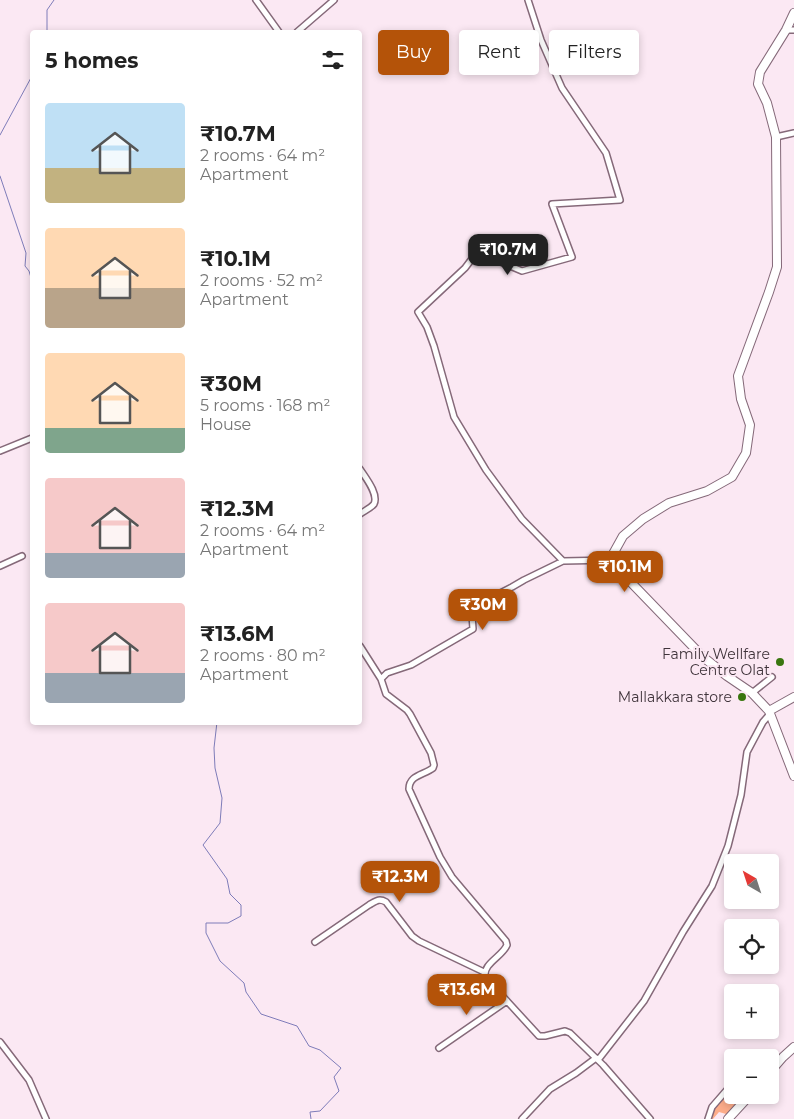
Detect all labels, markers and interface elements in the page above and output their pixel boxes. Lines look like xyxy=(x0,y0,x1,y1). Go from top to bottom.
chip: Buy xyxy=(378,30,449,75)
chip: Rent xyxy=(459,30,539,75)
chip: Filters xyxy=(549,30,639,75)
icon: filters xyxy=(319,46,347,74)
text: 5 homes xyxy=(45,48,138,73)
text: ₹10.7M xyxy=(200,121,276,146)
icon: home xyxy=(85,123,145,183)
text: 2 rooms · 64 m² xyxy=(200,146,325,165)
text: Apartment xyxy=(200,165,289,184)
pin: ₹10.7M xyxy=(467,234,549,276)
text: ₹10.7M xyxy=(479,240,537,259)
text: ₹10.1M xyxy=(200,246,271,271)
icon: home xyxy=(85,248,145,308)
text: 2 rooms · 52 m² xyxy=(200,271,323,290)
text: Apartment xyxy=(200,290,289,309)
text: ₹30M xyxy=(200,371,262,396)
icon: home xyxy=(85,373,145,433)
text: 5 rooms · 168 m² xyxy=(200,396,331,415)
text: House xyxy=(200,415,251,434)
text: ₹12.3M xyxy=(200,496,274,521)
icon: home xyxy=(85,498,145,558)
text: 2 rooms · 64 m² xyxy=(200,521,325,540)
text: Apartment xyxy=(200,540,289,559)
pin: ₹10.1M xyxy=(584,550,666,593)
text: ₹10.1M xyxy=(598,557,652,576)
pin: ₹30M xyxy=(453,588,513,631)
text: ₹30M xyxy=(459,595,507,614)
text: ₹13.6M xyxy=(200,621,275,646)
icon: home xyxy=(85,623,145,683)
place label: Family Wellfare Centre Olat xyxy=(662,645,770,679)
text: 2 rooms · 80 m² xyxy=(200,646,326,665)
marker: Family Wellfare Centre Olat xyxy=(774,656,786,668)
text: Apartment xyxy=(200,665,289,684)
place label: Mallakkara store xyxy=(618,688,732,706)
marker: Mallakkara store xyxy=(736,691,748,703)
north arrow xyxy=(724,854,779,909)
map controls xyxy=(724,854,779,1104)
pin: ₹12.3M xyxy=(359,860,441,903)
text: ₹12.3M xyxy=(372,867,428,886)
button: locate xyxy=(724,919,779,974)
pin: ₹13.6M xyxy=(426,974,508,1016)
text: ₹13.6M xyxy=(439,980,495,999)
button: + xyxy=(724,984,779,1039)
button: − xyxy=(724,1049,779,1104)

